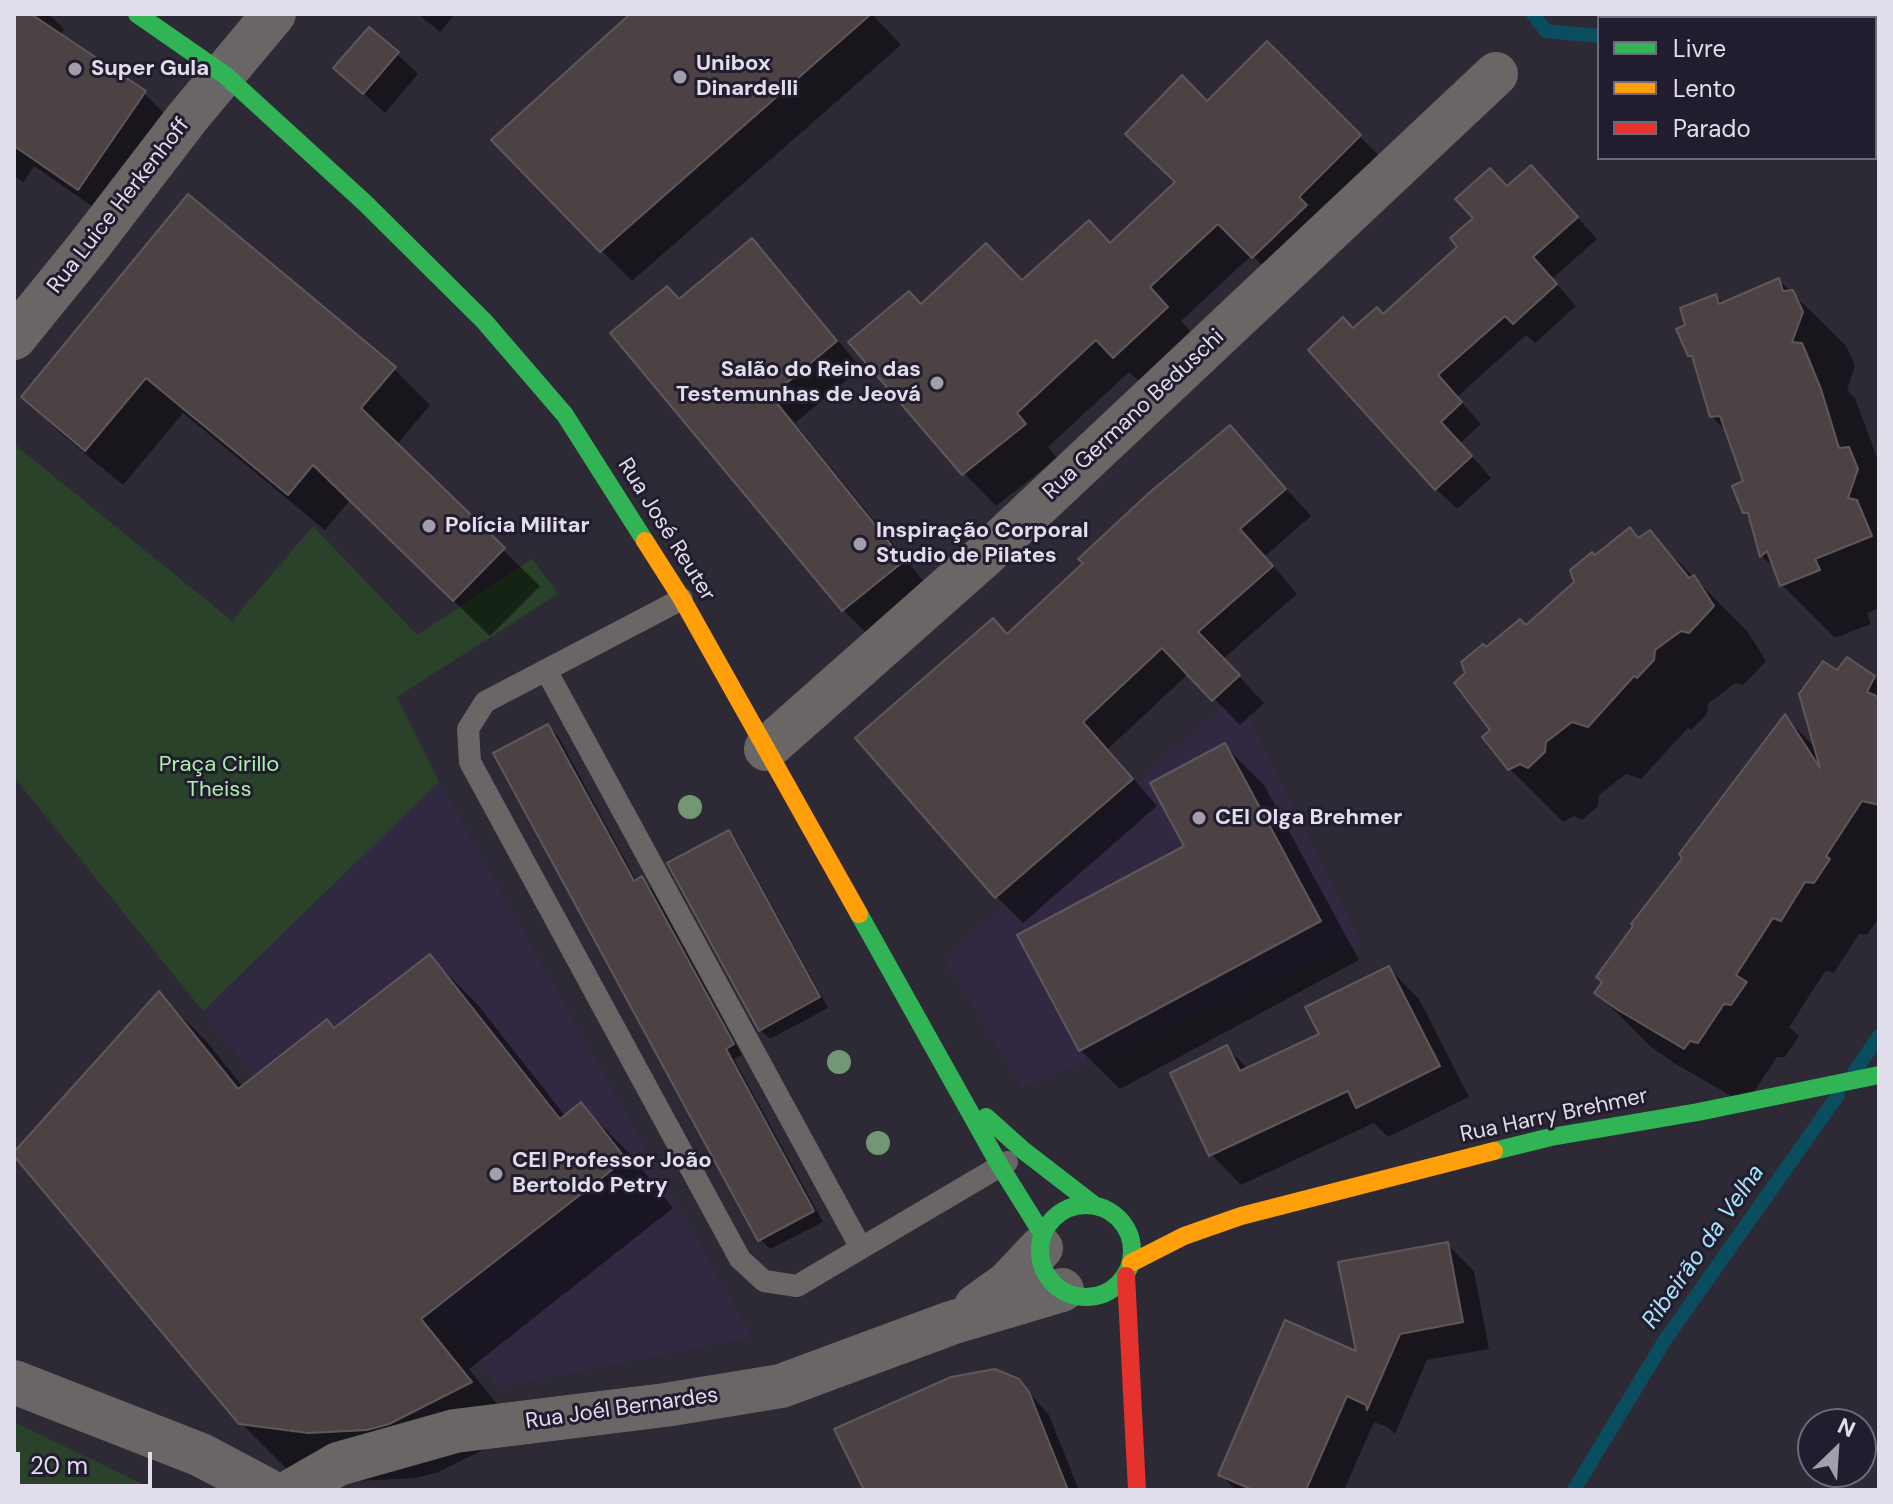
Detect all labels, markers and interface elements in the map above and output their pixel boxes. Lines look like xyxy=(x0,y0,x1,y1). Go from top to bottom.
legend xyxy=(1597,16,1877,160)
text: Livre xyxy=(1673,33,1726,64)
place label: Unibox Dinardelli xyxy=(696,51,798,102)
place label: Super Gula xyxy=(91,56,209,82)
marker: Super Gula xyxy=(66,60,84,78)
marker: Unibox Dinardelli xyxy=(671,68,689,86)
text: Lento xyxy=(1673,73,1736,104)
street label: Rua Luice Herkenhoff xyxy=(42,113,196,299)
text: Parado xyxy=(1673,113,1751,144)
street label: Rua Germano Beduschi xyxy=(1038,324,1230,506)
place label: Salão do Reino das Testemunhas de Jeová xyxy=(676,357,921,408)
marker: Salão do Reino das Testemunhas de Jeová xyxy=(928,374,946,392)
street label: Rua José Reuter xyxy=(612,454,720,606)
place label: Polícia Militar xyxy=(445,513,589,539)
marker: Polícia Militar xyxy=(420,517,438,535)
place label: Inspiração Corporal Studio de Pilates xyxy=(876,518,1089,570)
marker: Inspiração Corporal Studio de Pilates xyxy=(851,535,869,553)
park label: Praça Cirillo Theiss xyxy=(159,752,279,804)
place label: CEI Olga Brehmer xyxy=(1215,805,1402,831)
marker: CEI Olga Brehmer xyxy=(1190,809,1208,827)
street label: Rua Harry Brehmer xyxy=(1458,1083,1650,1149)
place label: CEI Professor João Bertoldo Petry xyxy=(512,1148,712,1200)
water label: Ribeirão da Velha xyxy=(1637,1159,1771,1335)
marker: CEI Professor João Bertoldo Petry xyxy=(487,1165,505,1183)
street label: Rua Joél Bernardes xyxy=(524,1382,720,1436)
north arrow xyxy=(1797,1408,1877,1488)
text: N xyxy=(1833,1411,1860,1444)
scale bar xyxy=(20,1436,156,1486)
text: 20 m xyxy=(30,1450,88,1481)

